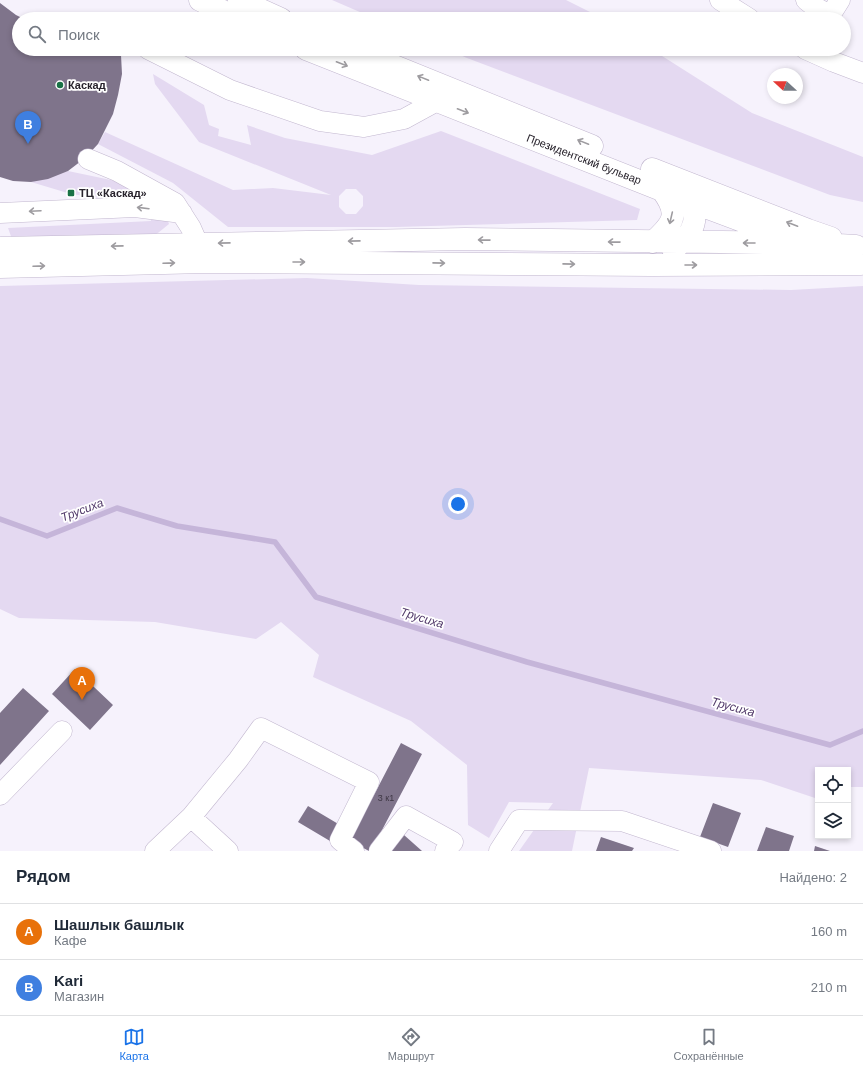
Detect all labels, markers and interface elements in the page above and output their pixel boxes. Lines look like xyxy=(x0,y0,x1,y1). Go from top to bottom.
search box xyxy=(12,12,851,56)
icon: search xyxy=(26,23,48,45)
text: Поиск xyxy=(58,26,100,43)
one-way arrow xyxy=(336,61,348,69)
north arrow xyxy=(767,68,803,104)
one-way arrow xyxy=(418,74,430,81)
place label: Каскад xyxy=(68,79,106,91)
marker: Каскад xyxy=(55,80,65,90)
one-way arrow xyxy=(457,108,469,116)
pin: B xyxy=(15,111,41,144)
street label: Президентский бульвар xyxy=(525,132,643,186)
one-way arrow xyxy=(577,138,589,145)
place label: ТЦ «Каскад» xyxy=(79,187,147,199)
marker: ТЦ «Каскад» xyxy=(66,188,76,198)
one-way arrow xyxy=(137,205,150,212)
one-way arrow xyxy=(29,207,42,215)
one-way arrow xyxy=(667,211,675,224)
one-way arrow xyxy=(787,219,799,227)
one-way arrow xyxy=(478,236,491,243)
one-way arrow xyxy=(348,237,361,245)
one-way arrow xyxy=(608,238,621,245)
one-way arrow xyxy=(218,239,231,247)
one-way arrow xyxy=(743,239,756,247)
one-way arrow xyxy=(111,242,124,250)
one-way arrow xyxy=(292,258,305,266)
one-way arrow xyxy=(162,259,175,266)
one-way arrow xyxy=(432,259,445,267)
one-way arrow xyxy=(562,260,575,268)
one-way arrow xyxy=(684,261,697,269)
one-way arrow xyxy=(32,262,45,270)
your location xyxy=(448,494,468,514)
water label: Трусиха xyxy=(59,495,106,524)
water label: Трусиха xyxy=(399,605,446,631)
pin: A xyxy=(69,667,95,700)
water label: Трусиха xyxy=(710,694,757,720)
map controls xyxy=(815,767,851,839)
button: locate xyxy=(815,767,851,803)
house number: 3 к1 xyxy=(378,793,394,803)
button: layers xyxy=(815,803,851,839)
text: Рядом xyxy=(16,867,71,886)
text: Найдено: 2 xyxy=(779,870,847,885)
text: Шашлык башлык xyxy=(54,916,184,933)
text: A xyxy=(24,924,34,939)
text: 160 m xyxy=(811,924,847,939)
text: Кафе xyxy=(54,933,87,948)
text: Kari xyxy=(54,972,83,989)
text: B xyxy=(24,980,34,995)
text: 210 m xyxy=(811,980,847,995)
text: Магазин xyxy=(54,989,104,1004)
tab: Карта xyxy=(119,1026,149,1062)
tab: Маршрут xyxy=(388,1026,435,1062)
tab: Сохранённые xyxy=(674,1026,744,1062)

